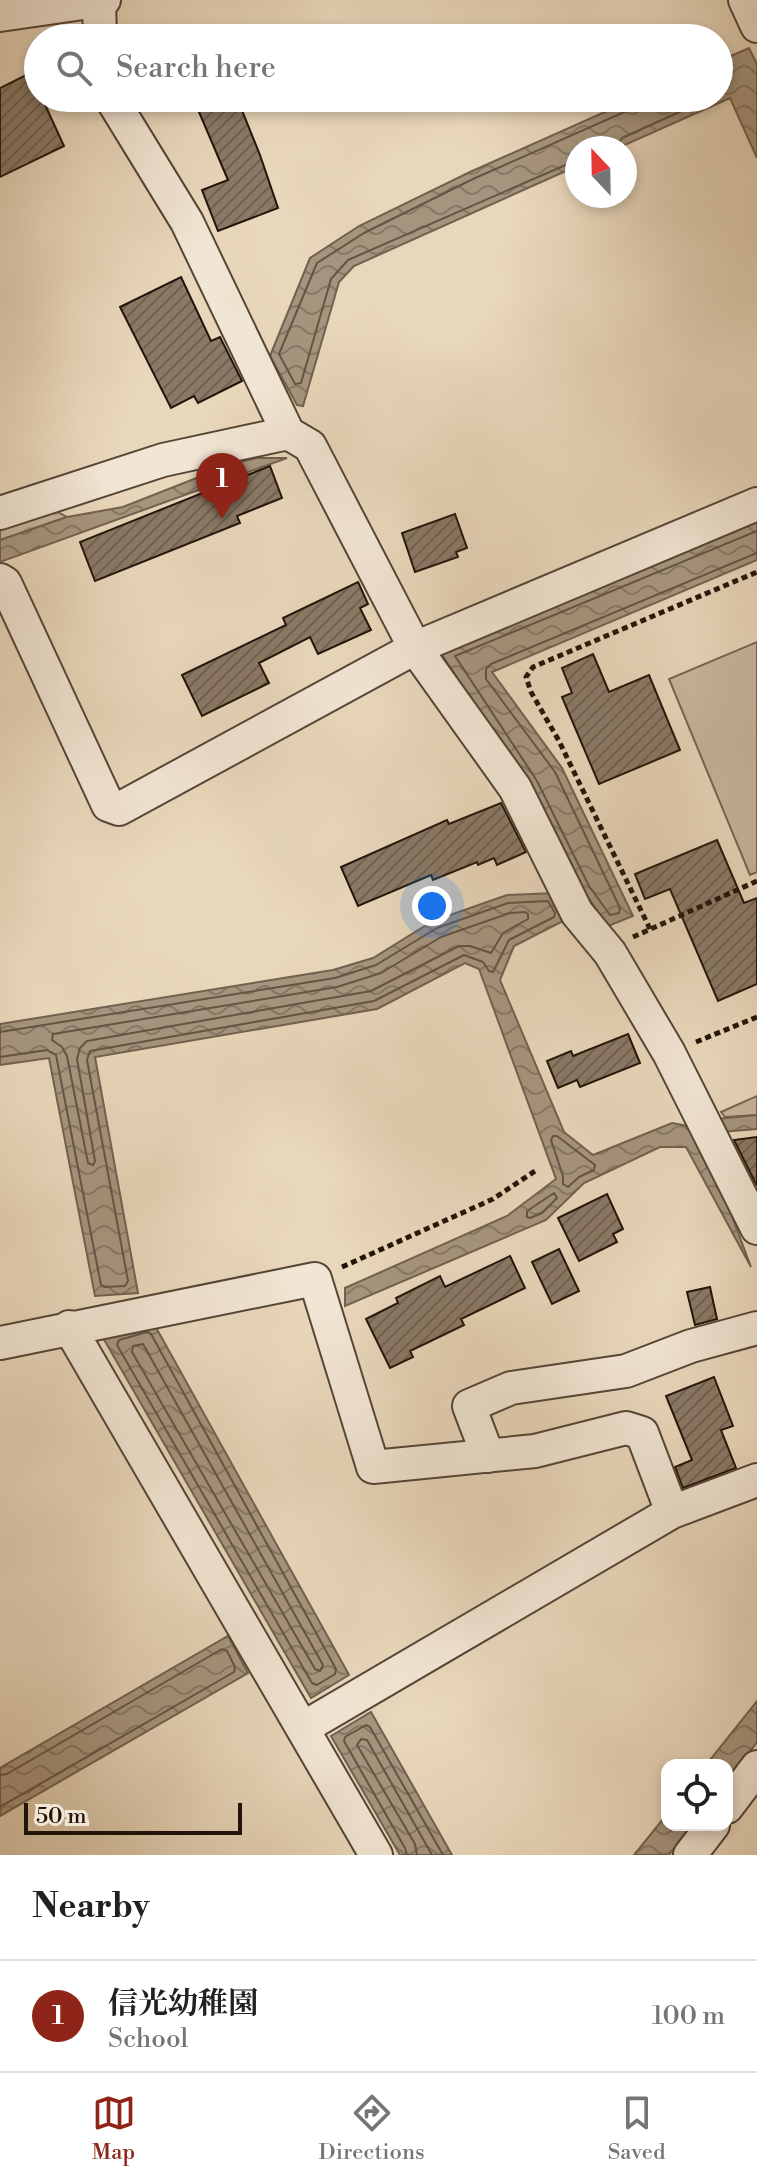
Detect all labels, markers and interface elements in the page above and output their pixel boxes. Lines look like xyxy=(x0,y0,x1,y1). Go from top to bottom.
search box xyxy=(24,24,733,112)
icon: search xyxy=(52,46,96,90)
text: Search here xyxy=(116,49,276,87)
north arrow xyxy=(565,136,637,208)
pin: 1 xyxy=(196,453,248,519)
your location xyxy=(412,886,452,926)
map controls xyxy=(661,1759,733,1831)
button: locate xyxy=(661,1759,733,1831)
scale bar xyxy=(24,1799,242,1835)
text: 50 m xyxy=(36,1803,87,1830)
text: Nearby xyxy=(32,1886,150,1928)
text: 信光幼稚園 xyxy=(108,1985,258,2023)
text: 1 xyxy=(52,2000,64,2032)
text: 100 m xyxy=(652,2000,725,2032)
text: School xyxy=(108,2023,188,2055)
tab: Map xyxy=(92,2091,136,2166)
tab: Directions xyxy=(319,2091,425,2166)
tab: Saved xyxy=(608,2091,665,2166)

